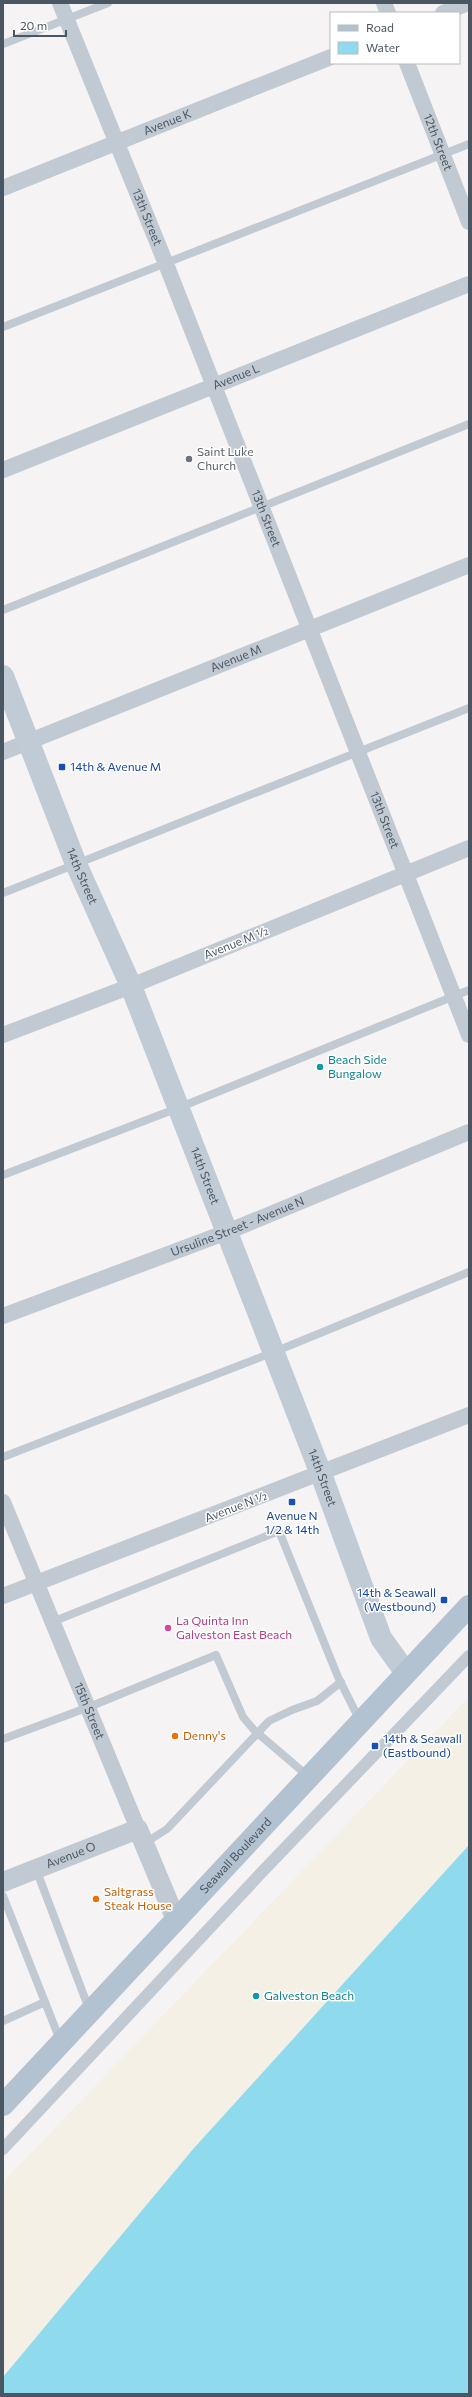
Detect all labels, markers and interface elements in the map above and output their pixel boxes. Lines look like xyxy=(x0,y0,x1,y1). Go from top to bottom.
scale bar xyxy=(14,12,66,38)
legend xyxy=(330,12,460,64)
text: 20 m xyxy=(20,18,47,32)
text: Road xyxy=(366,20,394,34)
text: Water xyxy=(366,40,400,54)
street label: Avenue K xyxy=(141,106,193,137)
street label: 12th Street xyxy=(421,111,456,172)
street label: 13th Street xyxy=(130,186,166,247)
street label: Avenue L xyxy=(210,360,261,392)
place label: Saint Luke Church xyxy=(197,444,254,472)
marker: Saint Luke Church xyxy=(184,454,194,464)
street label: 13th Street xyxy=(249,487,284,549)
street label: Avenue M xyxy=(208,641,263,674)
place label: 14th & Avenue M xyxy=(70,759,161,773)
marker: 14th & Avenue M xyxy=(57,762,67,772)
street label: 13th Street xyxy=(368,789,403,850)
street label: 14th Street xyxy=(64,845,101,906)
street label: Avenue M ½ xyxy=(201,923,270,961)
place label: Beach Side Bungalow xyxy=(328,1052,387,1080)
marker: Beach Side Bungalow xyxy=(315,1062,325,1072)
street label: 14th Street xyxy=(188,1145,223,1206)
street label: Ursuline Street - Avenue N xyxy=(169,1193,306,1258)
street label: 14th Street xyxy=(306,1447,340,1508)
street label: Avenue N ½ xyxy=(202,1488,269,1524)
marker: Avenue N 1/2 & 14th xyxy=(287,1497,297,1507)
place label: Avenue N 1/2 & 14th xyxy=(265,1508,319,1536)
place label: 14th & Seawall (Westbound) xyxy=(357,1585,436,1613)
marker: 14th & Seawall (Westbound) xyxy=(439,1595,449,1605)
place label: La Quinta Inn Galveston East Beach xyxy=(176,1613,292,1641)
marker: La Quinta Inn Galveston East Beach xyxy=(163,1623,173,1633)
street label: 15th Street xyxy=(72,1680,108,1741)
place label: Denny's xyxy=(183,1728,226,1742)
marker: Denny's xyxy=(170,1731,180,1741)
place label: 14th & Seawall (Eastbound) xyxy=(383,1731,462,1759)
marker: 14th & Seawall (Eastbound) xyxy=(370,1741,380,1751)
street label: Seawall Boulevard xyxy=(196,1814,274,1896)
street label: Avenue O xyxy=(44,1838,98,1870)
place label: Saltgrass Steak House xyxy=(104,1884,172,1912)
marker: Saltgrass Steak House xyxy=(91,1894,101,1904)
place label: Galveston Beach xyxy=(264,1988,354,2002)
marker: Galveston Beach xyxy=(251,1991,261,2001)

